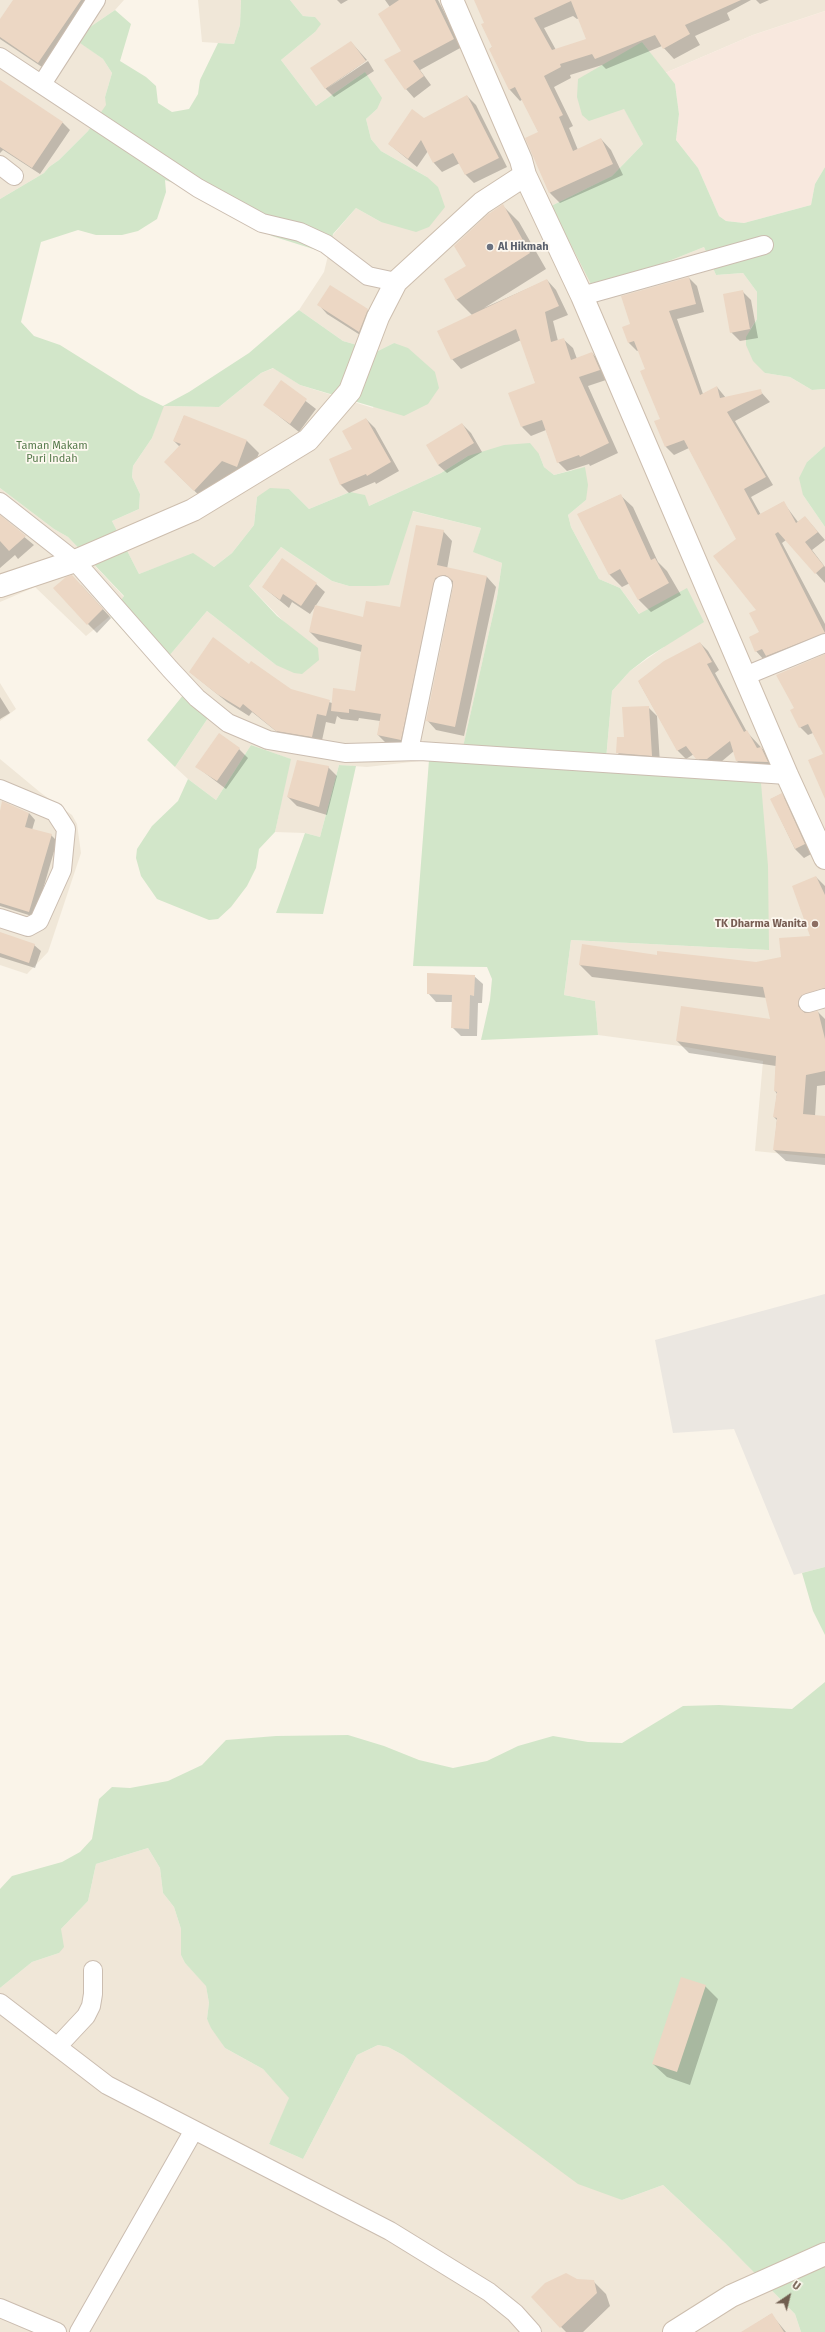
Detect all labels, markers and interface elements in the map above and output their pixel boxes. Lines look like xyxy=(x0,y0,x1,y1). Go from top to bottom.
place label: Al Hikmah xyxy=(498,240,549,254)
marker: Al Hikmah xyxy=(485,242,495,252)
park label: Taman Makam Puri Indah xyxy=(16,439,88,465)
place label: TK Dharma Wanita xyxy=(715,917,807,931)
marker: TK Dharma Wanita xyxy=(810,919,820,929)
north arrow xyxy=(769,2276,809,2316)
text: U xyxy=(789,2278,803,2293)

